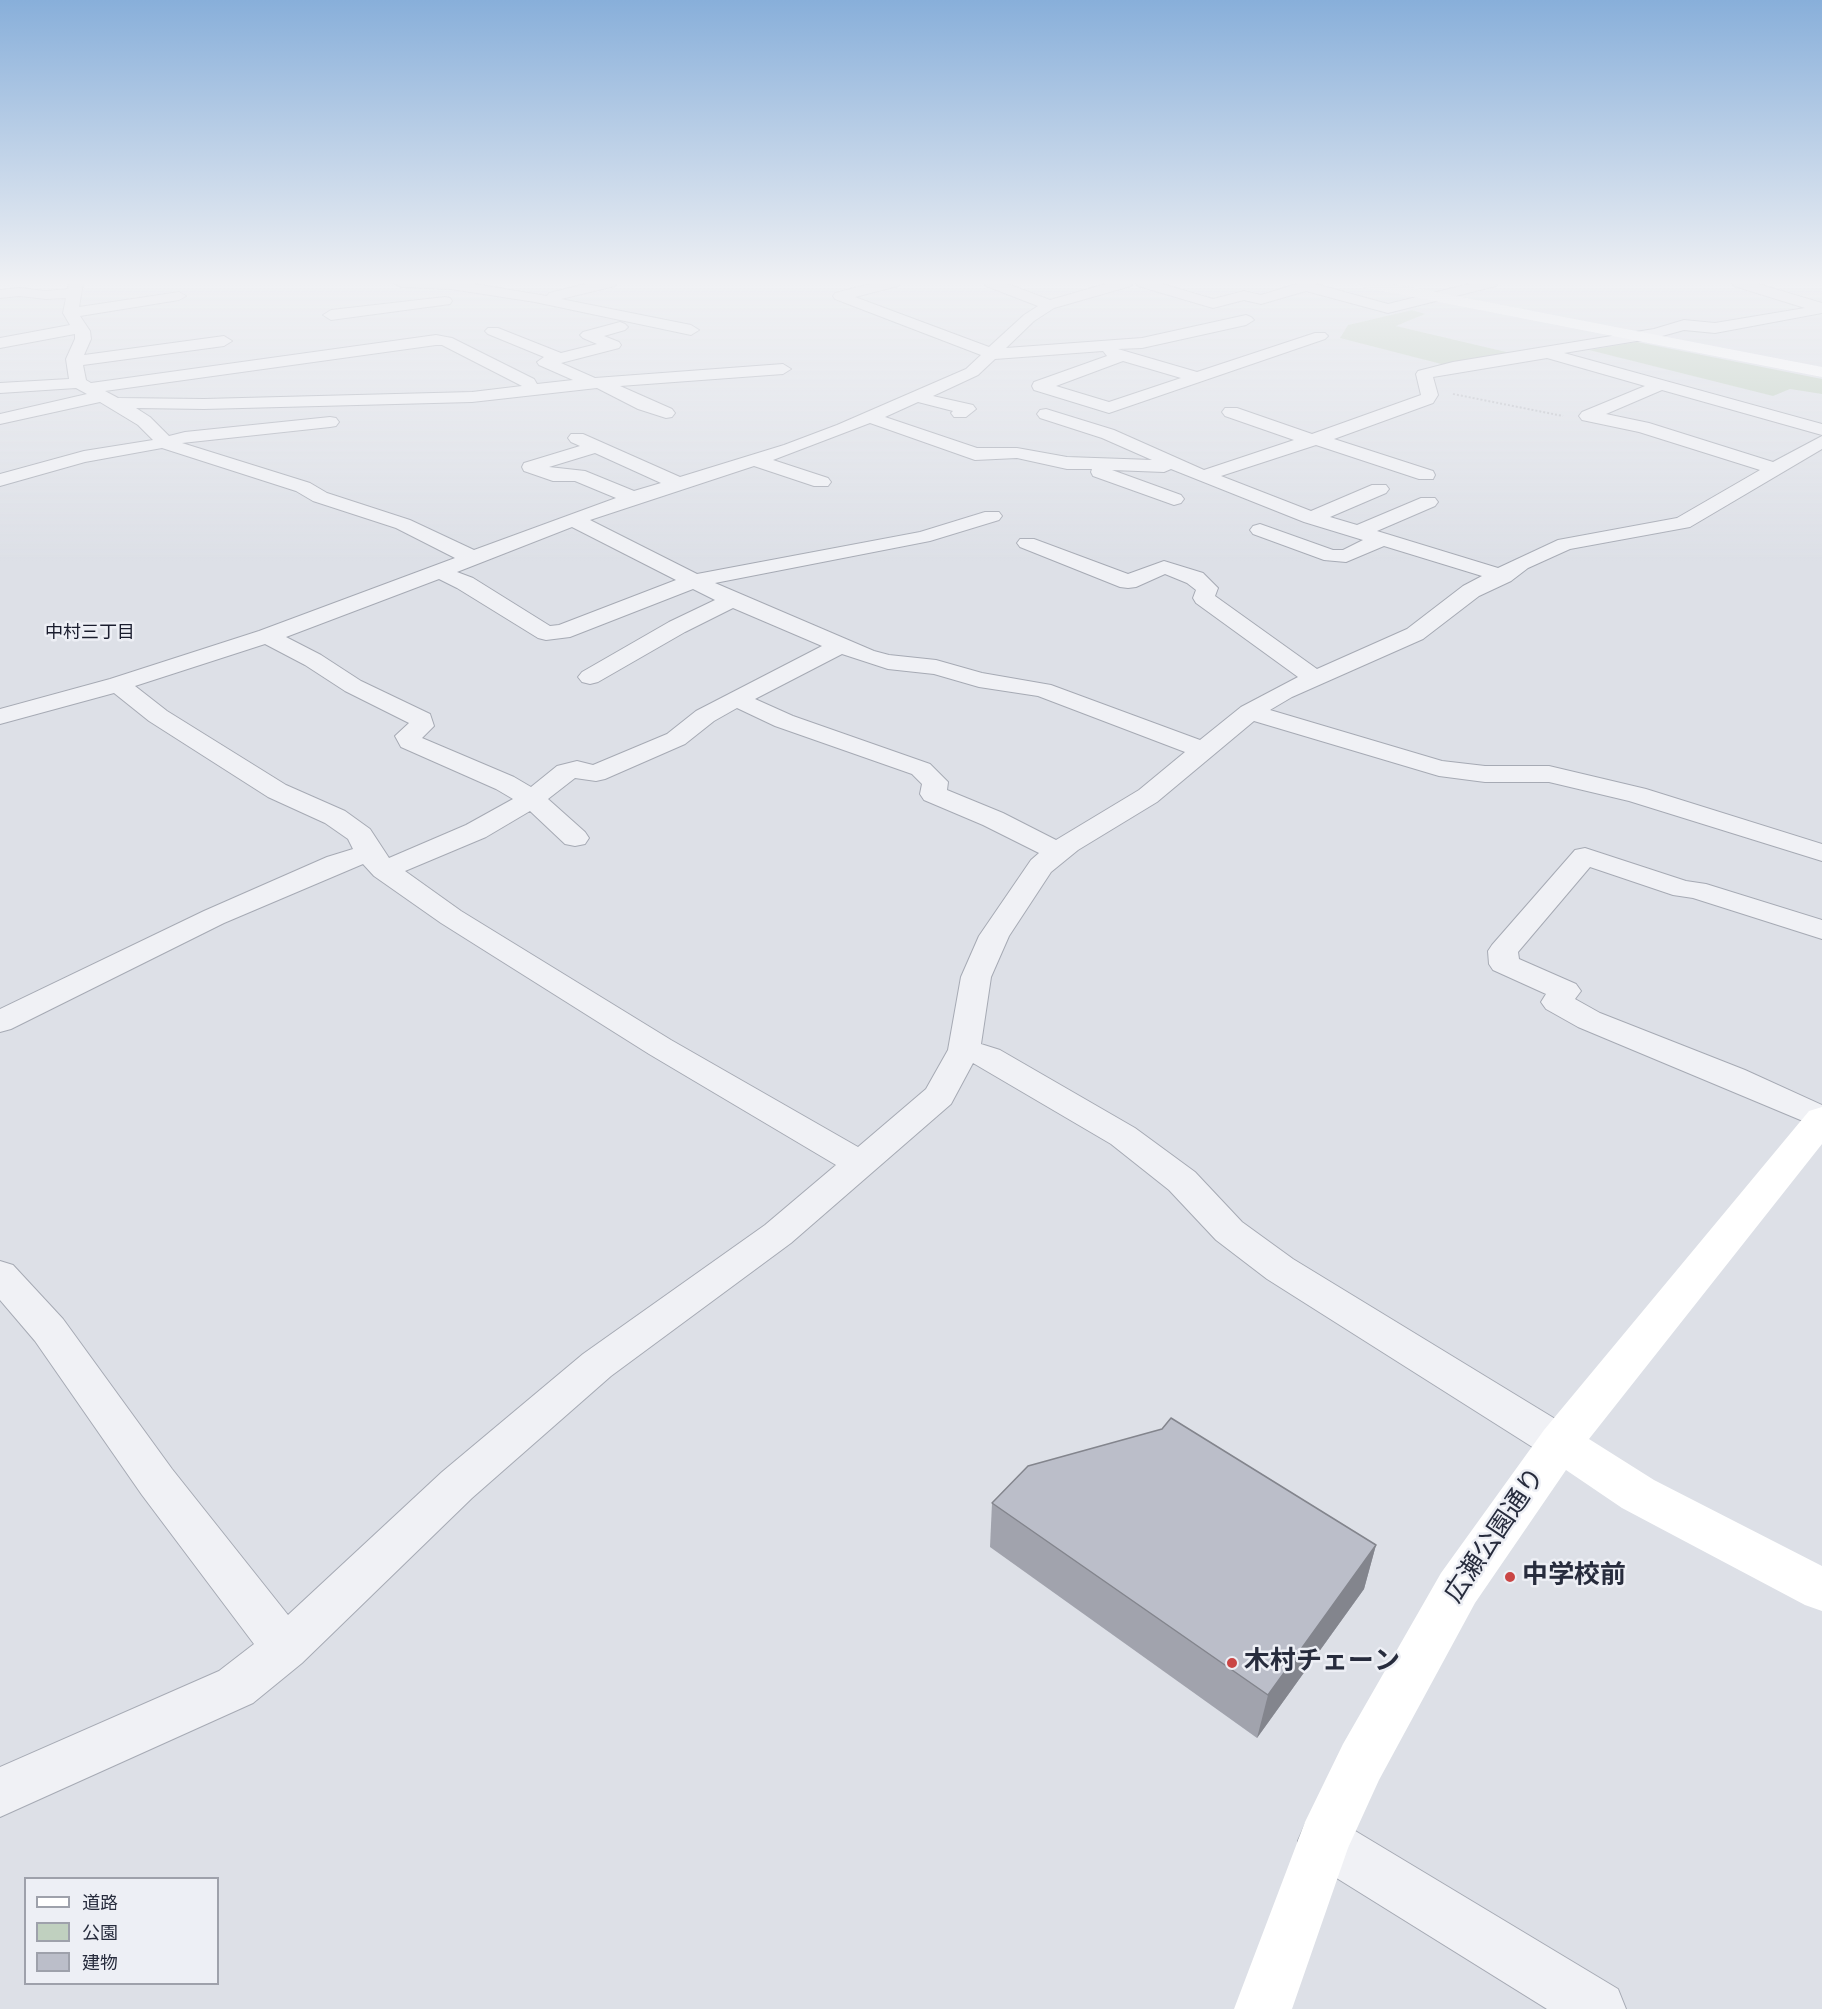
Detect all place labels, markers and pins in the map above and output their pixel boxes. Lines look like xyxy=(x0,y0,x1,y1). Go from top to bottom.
place label: 中学校前 xyxy=(1522,1561,1626,1593)
marker: 中学校前 xyxy=(1503,1570,1517,1584)
place label: 木村チェーン xyxy=(1244,1647,1400,1679)
marker: 木村チェーン xyxy=(1225,1656,1239,1670)

